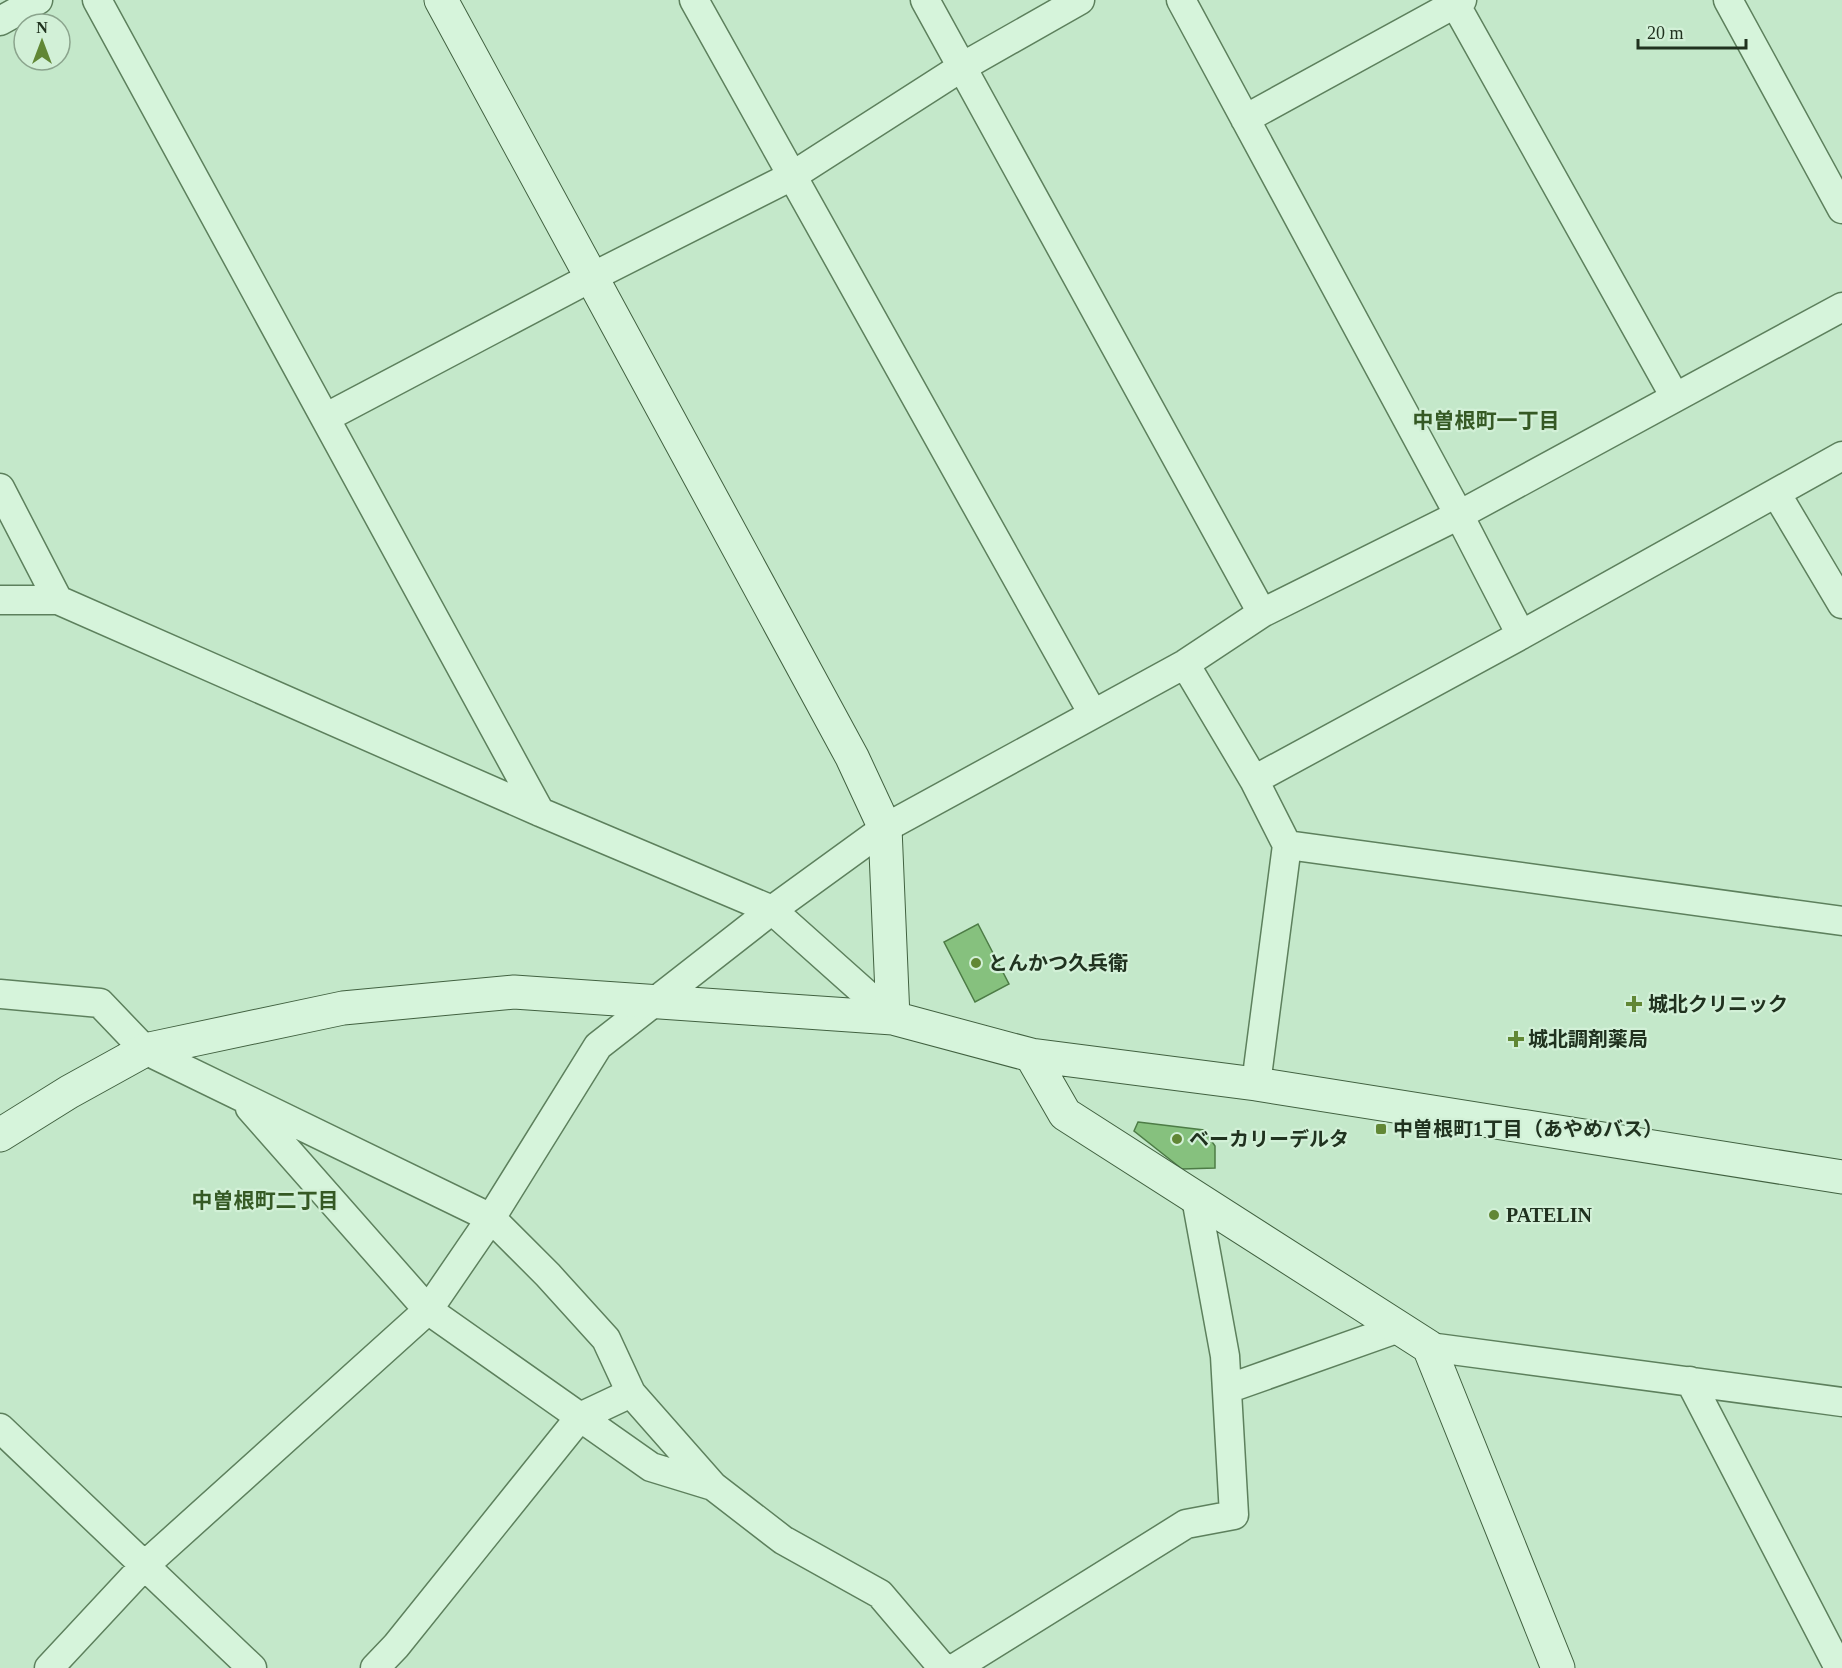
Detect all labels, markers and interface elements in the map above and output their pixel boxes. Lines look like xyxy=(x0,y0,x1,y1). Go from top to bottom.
north arrow xyxy=(12,12,72,72)
scale bar xyxy=(1638,12,1746,50)
text: N xyxy=(36,19,48,36)
text: 20 m xyxy=(1647,23,1684,43)
district label: 中曽根町一丁目 xyxy=(1413,409,1560,433)
place label: とんかつ久兵衛 xyxy=(988,952,1128,974)
marker: とんかつ久兵衛 xyxy=(969,956,983,970)
place label: 城北クリニック xyxy=(1648,993,1788,1015)
marker: 城北クリニック xyxy=(1625,995,1643,1013)
place label: 城北調剤薬局 xyxy=(1528,1028,1648,1050)
marker: 城北調剤薬局 xyxy=(1509,1032,1523,1046)
place label: 中曽根町1丁目（あやめバス） xyxy=(1393,1118,1663,1140)
marker: 中曽根町1丁目（あやめバス） xyxy=(1374,1122,1388,1136)
place label: ベーカリーデルタ xyxy=(1189,1128,1349,1150)
marker: ベーカリーデルタ xyxy=(1170,1132,1184,1146)
district label: 中曽根町二丁目 xyxy=(192,1189,339,1213)
place label: PATELIN xyxy=(1506,1204,1592,1226)
marker: PATELIN xyxy=(1487,1208,1501,1222)

